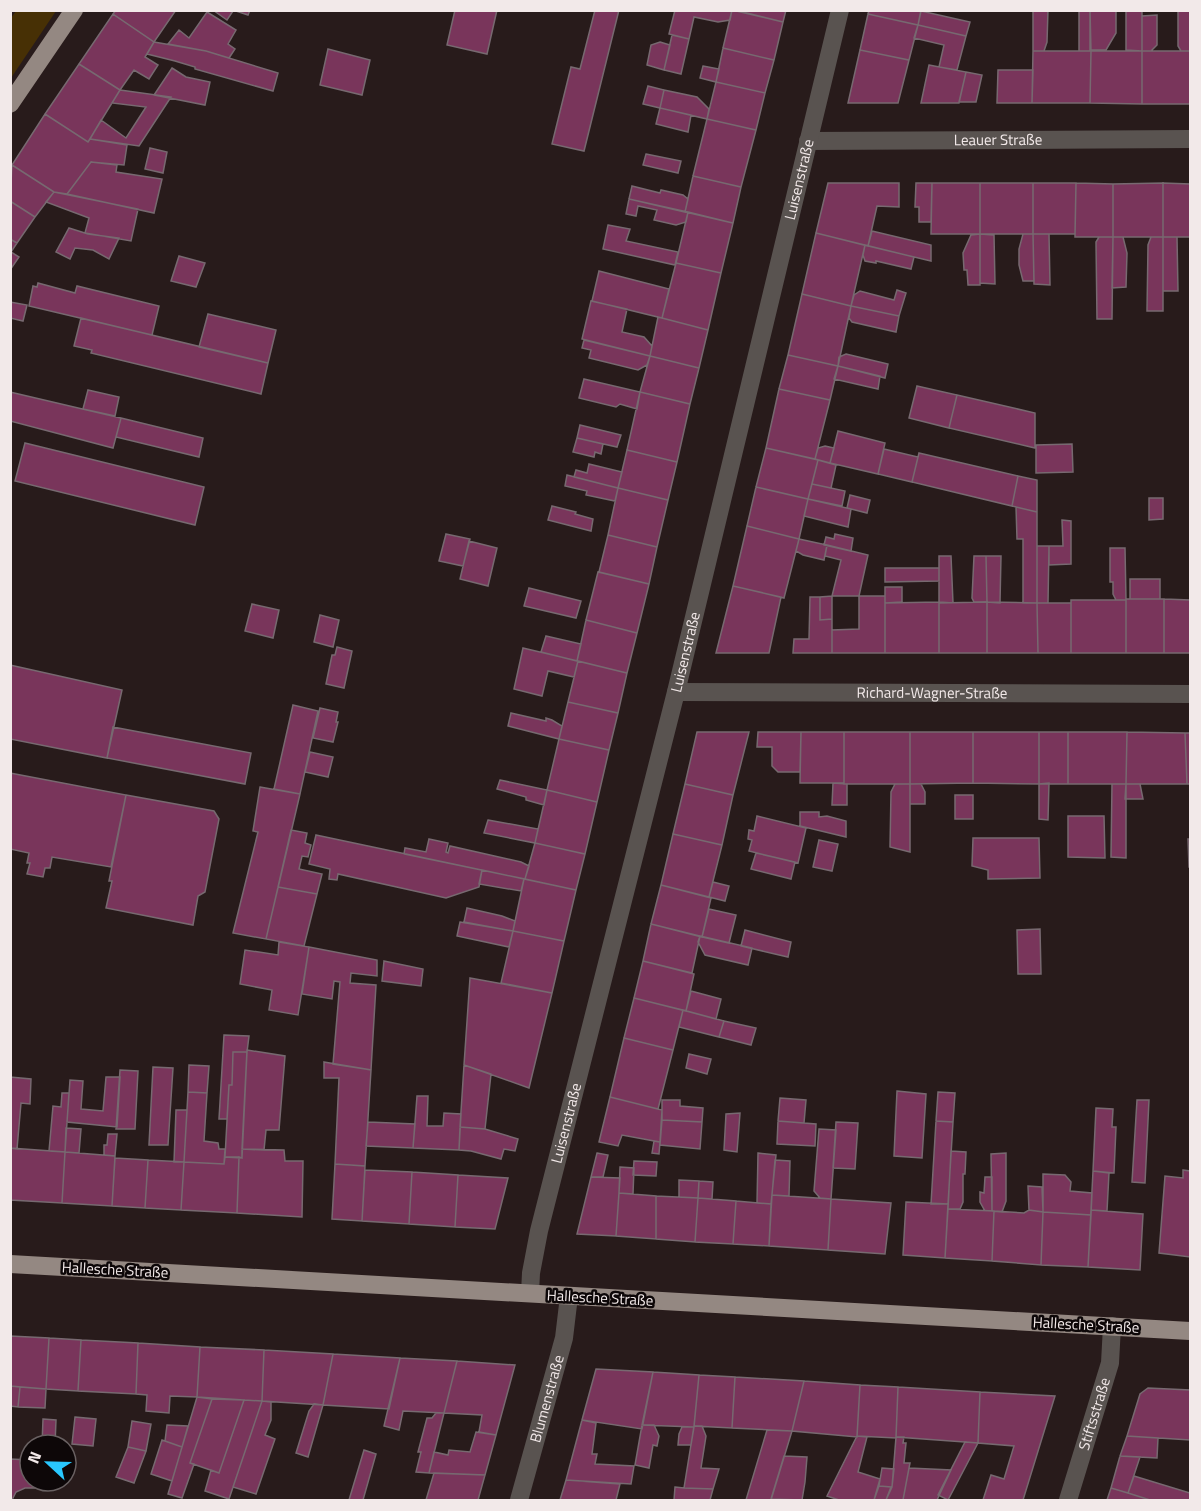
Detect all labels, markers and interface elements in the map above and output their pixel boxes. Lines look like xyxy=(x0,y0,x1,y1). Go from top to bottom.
street label: Leauer Straße xyxy=(954,128,1042,151)
street label: Luisenstraße xyxy=(778,137,820,222)
street label: Luisenstraße xyxy=(664,609,706,695)
street label: Richard-Wagner-Straße xyxy=(857,681,1007,704)
street label: Luisenstraße xyxy=(545,1080,587,1166)
street label: Hallesche Straße xyxy=(61,1255,169,1284)
street label: Hallesche Straße xyxy=(546,1283,654,1312)
street label: Hallesche Straße xyxy=(1032,1310,1140,1339)
street label: Blumenstraße xyxy=(523,1352,570,1445)
street label: Stiftsstraße xyxy=(1072,1375,1116,1453)
north arrow xyxy=(18,1433,78,1493)
text: N xyxy=(21,1448,47,1467)

